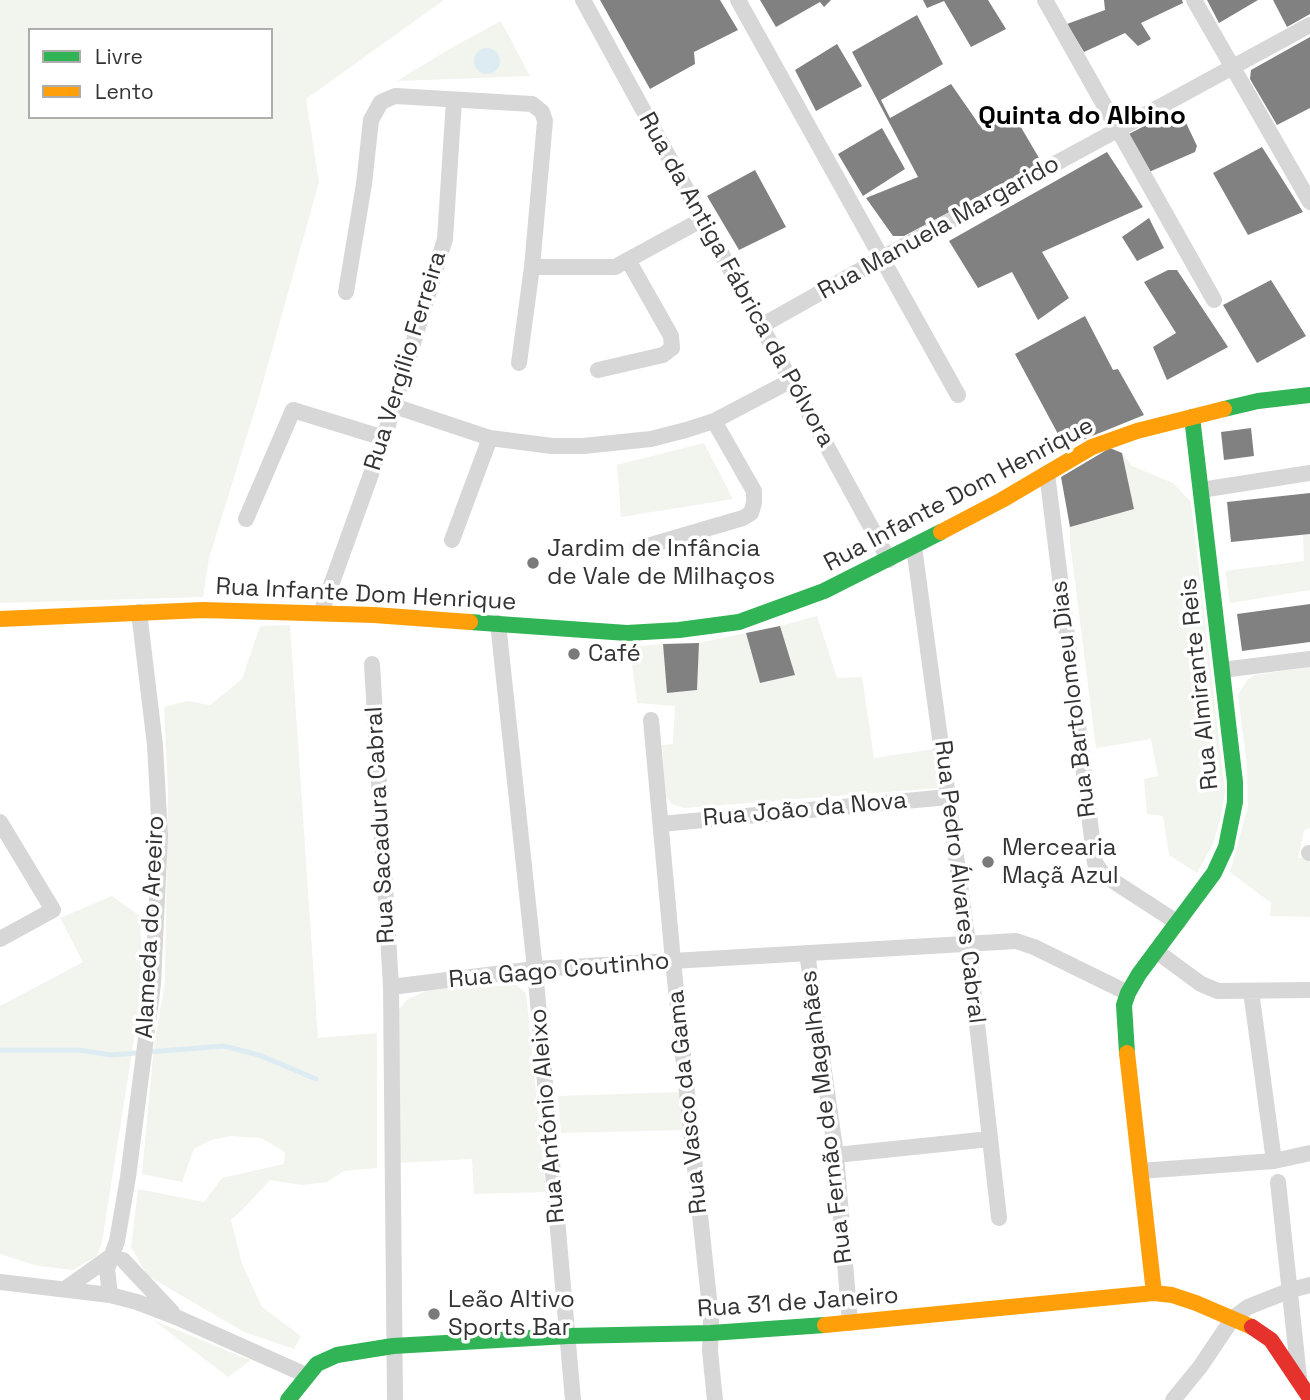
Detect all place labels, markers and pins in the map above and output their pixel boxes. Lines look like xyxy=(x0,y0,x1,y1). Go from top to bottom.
place label: Jardim de Infância de Vale de Milhaços xyxy=(547,535,775,591)
marker: Jardim de Infância de Vale de Milhaços xyxy=(525,555,541,571)
place label: Café xyxy=(588,640,641,668)
marker: Café xyxy=(566,646,582,662)
place label: Mercearia Maçã Azul xyxy=(1002,834,1119,890)
marker: Mercearia Maçã Azul xyxy=(980,854,996,870)
place label: Leão Altivo Sports Bar xyxy=(448,1286,575,1342)
marker: Leão Altivo Sports Bar xyxy=(426,1306,442,1322)

